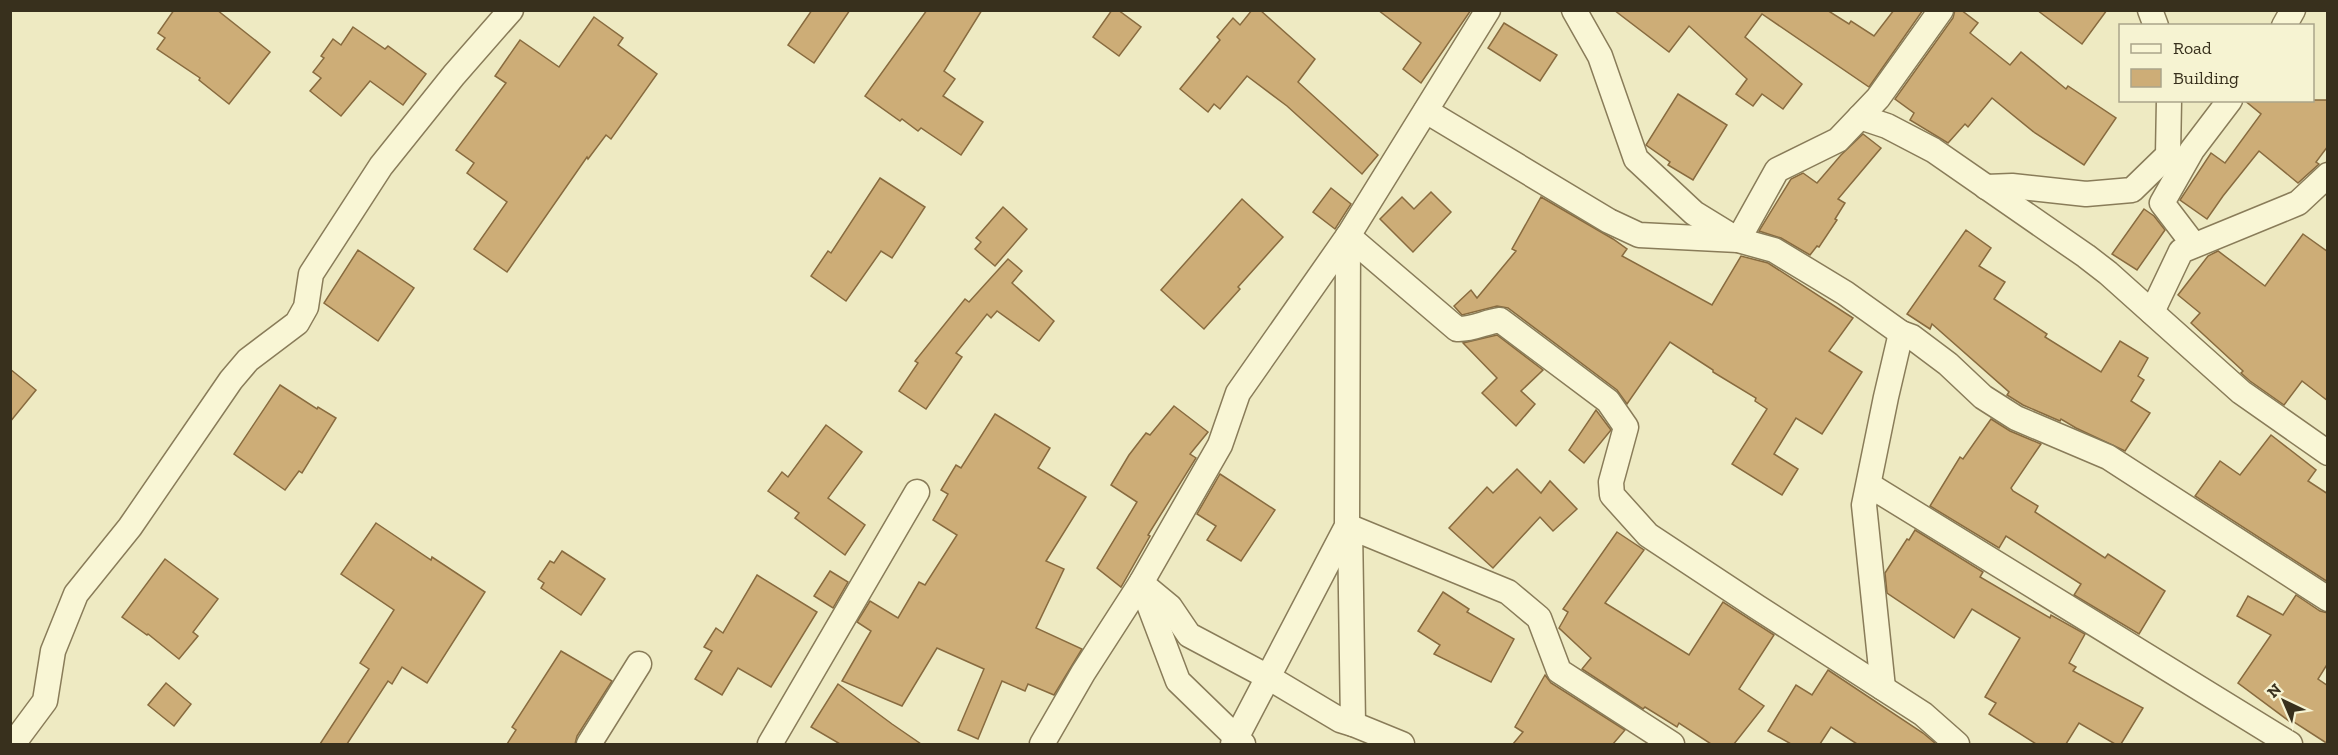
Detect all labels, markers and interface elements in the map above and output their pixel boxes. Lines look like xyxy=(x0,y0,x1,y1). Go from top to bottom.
legend xyxy=(2119,24,2314,102)
text: Road xyxy=(2173,37,2212,59)
text: Building xyxy=(2173,67,2239,89)
north arrow xyxy=(2254,671,2314,731)
text: N xyxy=(2263,680,2285,702)

